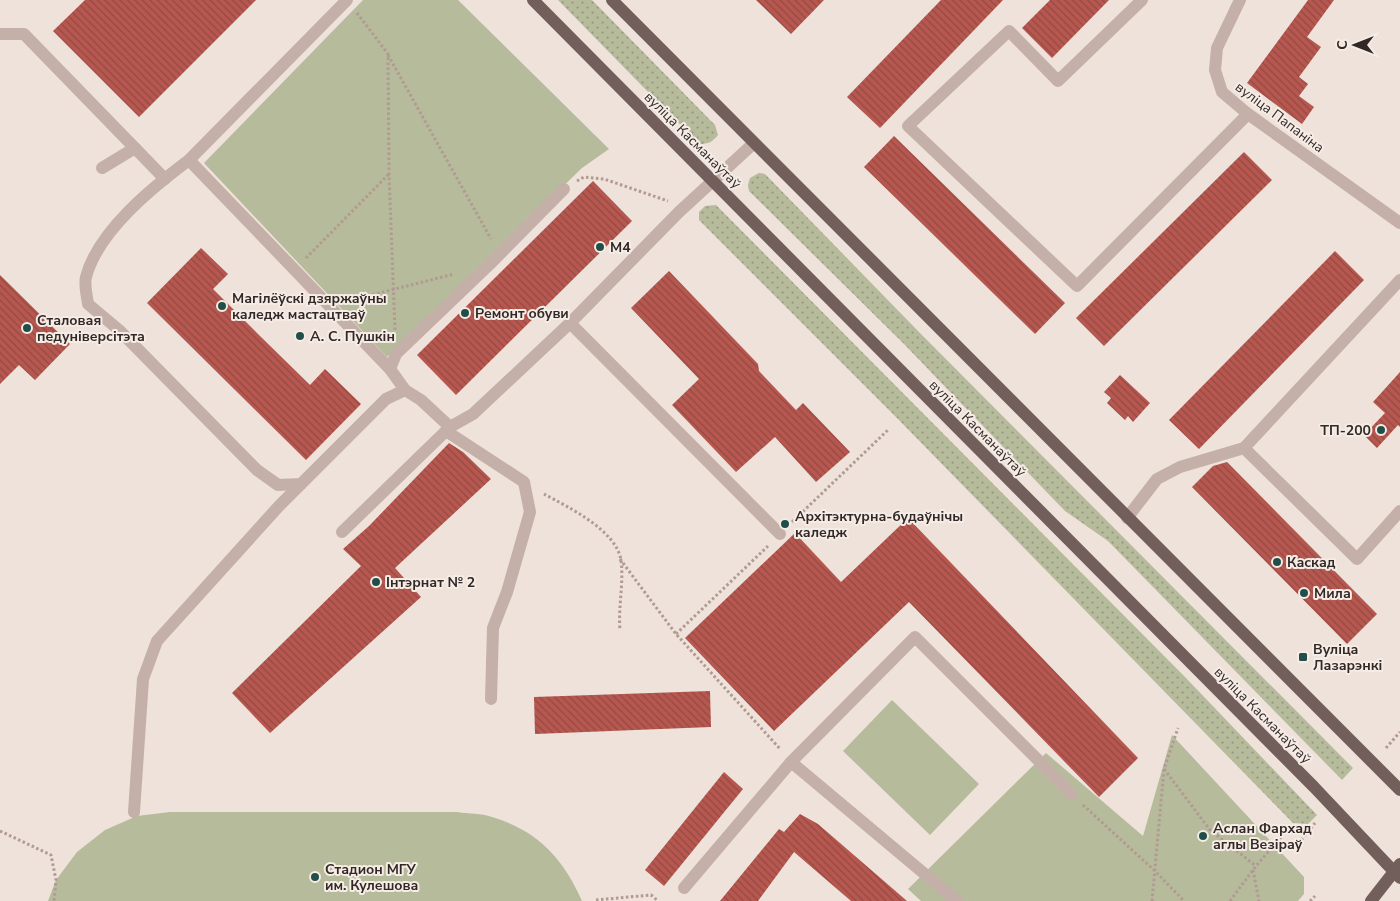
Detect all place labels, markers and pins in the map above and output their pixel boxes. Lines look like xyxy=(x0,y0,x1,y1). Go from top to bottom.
place label: M4 xyxy=(610,238,631,257)
marker: M4 xyxy=(594,241,606,253)
place label: Магілёўскі дзяржаўны каледж мастацтваў xyxy=(232,289,387,324)
marker: Магілёўскі дзяржаўны каледж мастацтваў xyxy=(216,300,228,312)
place label: Ремонт обуви xyxy=(475,304,569,323)
marker: Ремонт обуви xyxy=(459,307,471,319)
place label: Сталовая педуніверсітэта xyxy=(37,311,145,346)
marker: Сталовая педуніверсітэта xyxy=(21,322,33,334)
place label: А. С. Пушкін xyxy=(310,327,395,346)
marker: А. С. Пушкін xyxy=(294,330,306,342)
place label: ТП-200 xyxy=(1320,421,1371,440)
marker: ТП-200 xyxy=(1375,424,1387,436)
place label: Архітэктурна-будаўнічы каледж xyxy=(795,507,963,542)
marker: Архітэктурна-будаўнічы каледж xyxy=(779,518,791,530)
place label: Каскад xyxy=(1287,553,1336,572)
marker: Каскад xyxy=(1271,556,1283,568)
place label: Інтэрнат № 2 xyxy=(386,573,475,592)
marker: Інтэрнат № 2 xyxy=(370,576,382,588)
place label: Мила xyxy=(1314,584,1351,603)
marker: Мила xyxy=(1298,587,1310,599)
place label: Вуліца Лазарэнкі xyxy=(1313,640,1382,675)
marker: Вуліца Лазарэнкі xyxy=(1297,651,1309,663)
place label: Аслан Фархад аглы Везіраў xyxy=(1213,819,1312,854)
marker: Аслан Фархад аглы Везіраў xyxy=(1197,830,1209,842)
place label: Стадион МГУ им. Кулешова xyxy=(325,860,418,895)
marker: Стадион МГУ им. Кулешова xyxy=(309,871,321,883)

